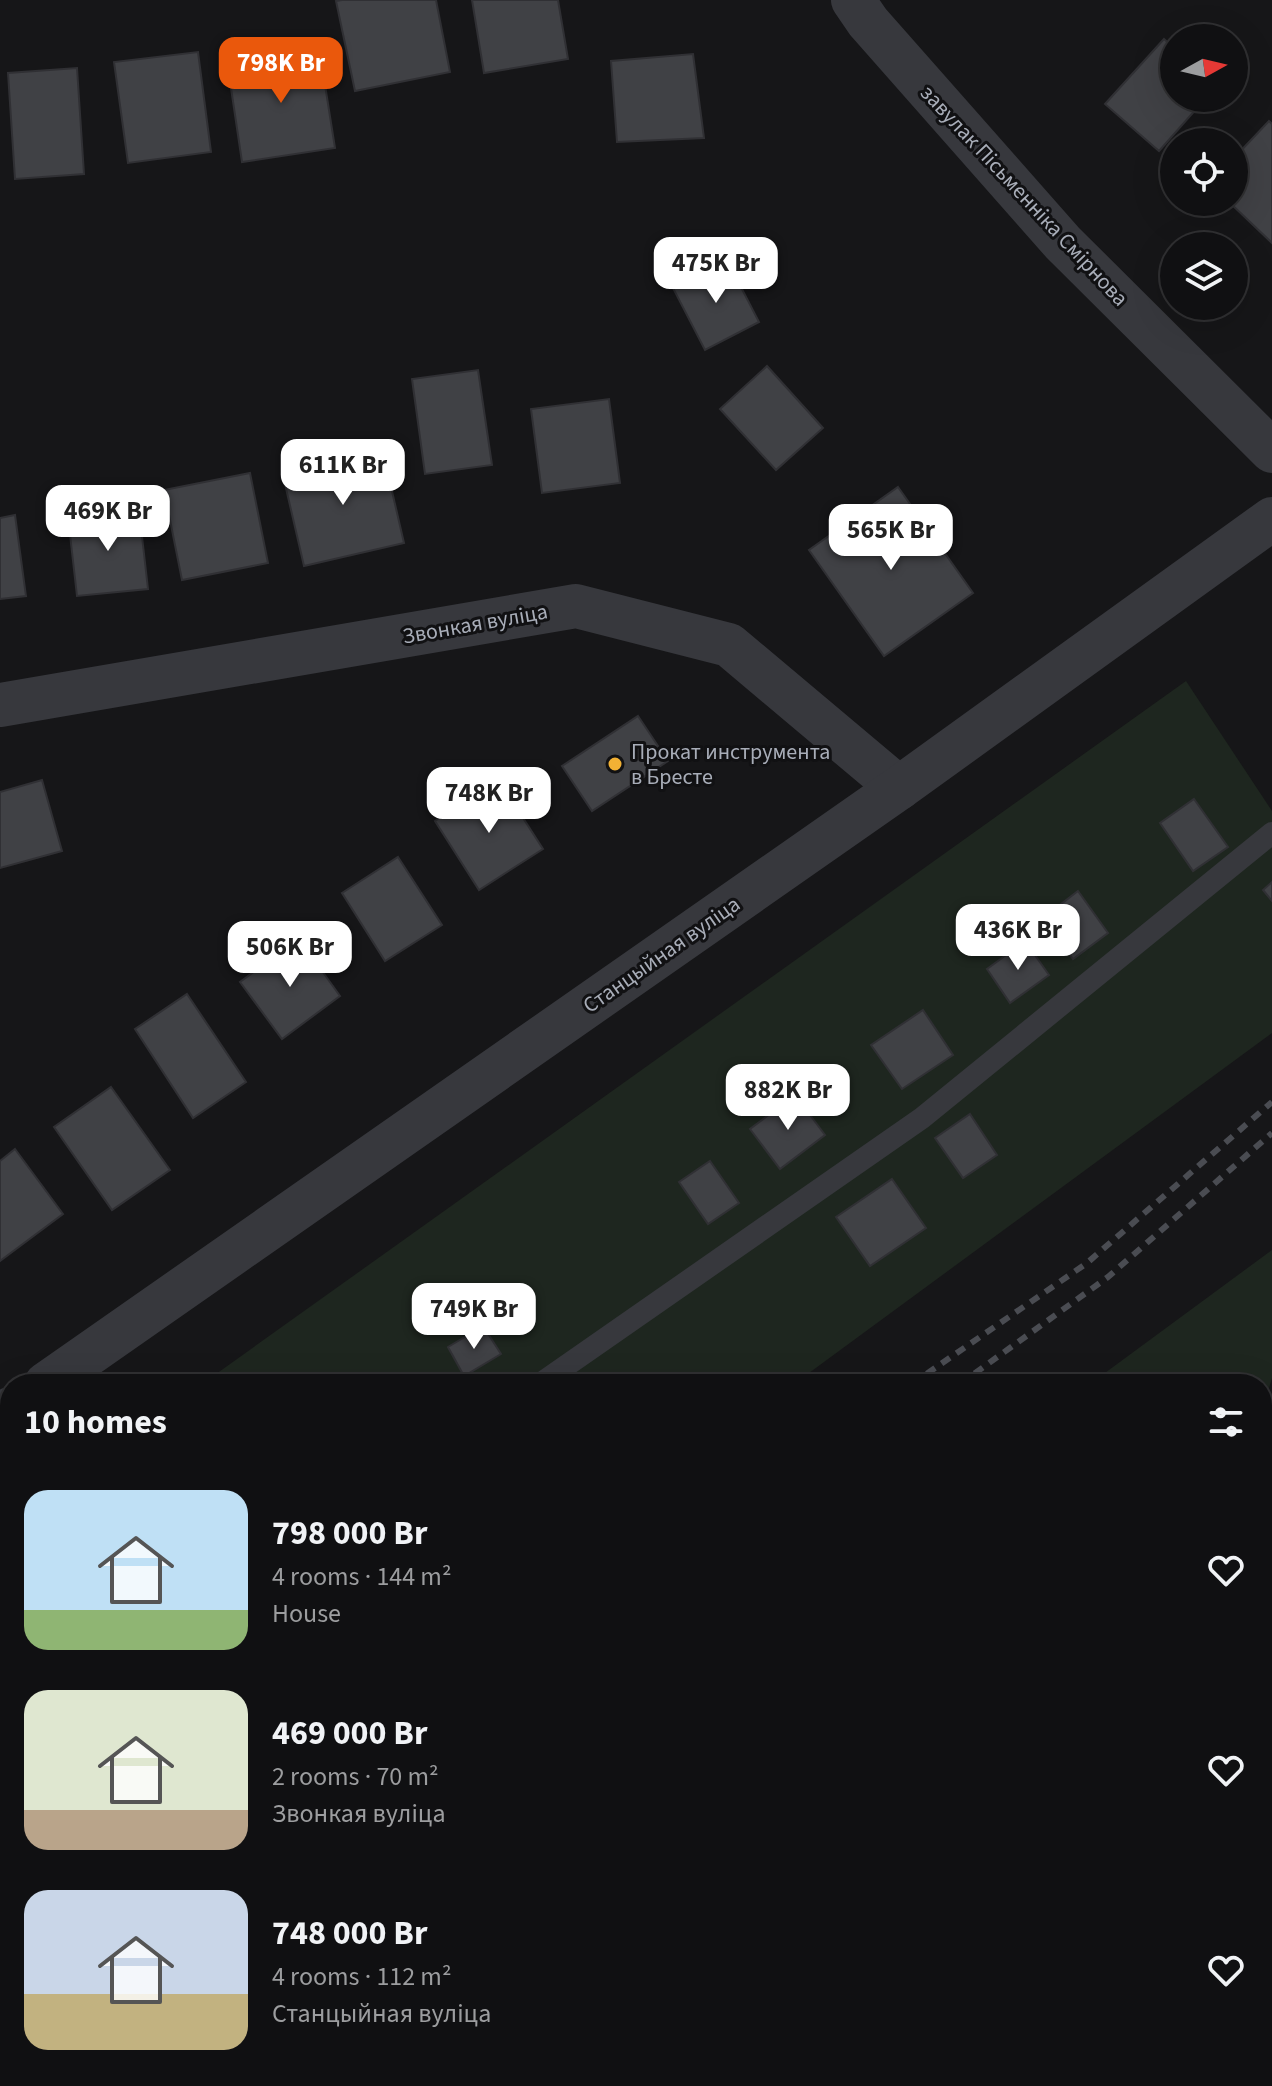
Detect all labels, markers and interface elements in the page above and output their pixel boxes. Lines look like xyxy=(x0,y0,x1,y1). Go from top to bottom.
north arrow xyxy=(1160,24,1248,112)
map controls xyxy=(1160,24,1248,320)
pin: 798K Br xyxy=(207,37,355,105)
text: 798K Br xyxy=(237,44,325,81)
street label: завулак Пісьменніка Смірнова xyxy=(913,78,1136,314)
button: locate xyxy=(1160,128,1248,216)
button: layers xyxy=(1160,232,1248,320)
pin: 475K Br xyxy=(642,237,790,305)
text: 475K Br xyxy=(672,244,760,281)
pin: 611K Br xyxy=(269,439,417,507)
text: 611K Br xyxy=(299,446,387,483)
pin: 469K Br xyxy=(34,485,182,553)
text: 469K Br xyxy=(64,492,152,529)
pin: 565K Br xyxy=(817,504,965,572)
text: 565K Br xyxy=(847,511,935,548)
street label: Звонкая вуліца xyxy=(400,595,550,652)
place label: Прокат инструмента в Бресте xyxy=(631,736,830,793)
marker: Прокат инструмента в Бресте xyxy=(606,755,624,773)
pin: 748K Br xyxy=(415,767,563,835)
text: 748K Br xyxy=(445,774,533,811)
street label: Станцыйная вуліца xyxy=(576,889,747,1021)
pin: 436K Br xyxy=(944,904,1092,972)
text: 436K Br xyxy=(974,911,1062,948)
pin: 506K Br xyxy=(216,921,364,989)
text: 506K Br xyxy=(246,928,334,965)
pin: 882K Br xyxy=(714,1064,862,1132)
text: 882K Br xyxy=(744,1071,832,1108)
pin: 749K Br xyxy=(400,1283,548,1351)
text: 749K Br xyxy=(430,1290,518,1327)
text: 10 homes xyxy=(24,1398,167,1447)
icon: filters xyxy=(1204,1400,1248,1444)
text: 798 000 Br xyxy=(272,1509,427,1558)
icon: home xyxy=(88,1522,184,1618)
icon: heart xyxy=(1204,1548,1248,1592)
text: 4 rooms · 144 m² xyxy=(272,1558,451,1595)
text: House xyxy=(272,1595,341,1632)
text: 469 000 Br xyxy=(272,1709,427,1758)
icon: home xyxy=(88,1722,184,1818)
icon: heart xyxy=(1204,1748,1248,1792)
text: 2 rooms · 70 m² xyxy=(272,1758,439,1795)
text: Звонкая вуліца xyxy=(272,1795,446,1832)
text: 748 000 Br xyxy=(272,1909,427,1958)
icon: home xyxy=(88,1922,184,2018)
icon: heart xyxy=(1204,1948,1248,1992)
text: 4 rooms · 112 m² xyxy=(272,1958,451,1995)
text: Станцыйная вуліца xyxy=(272,1995,491,2032)

